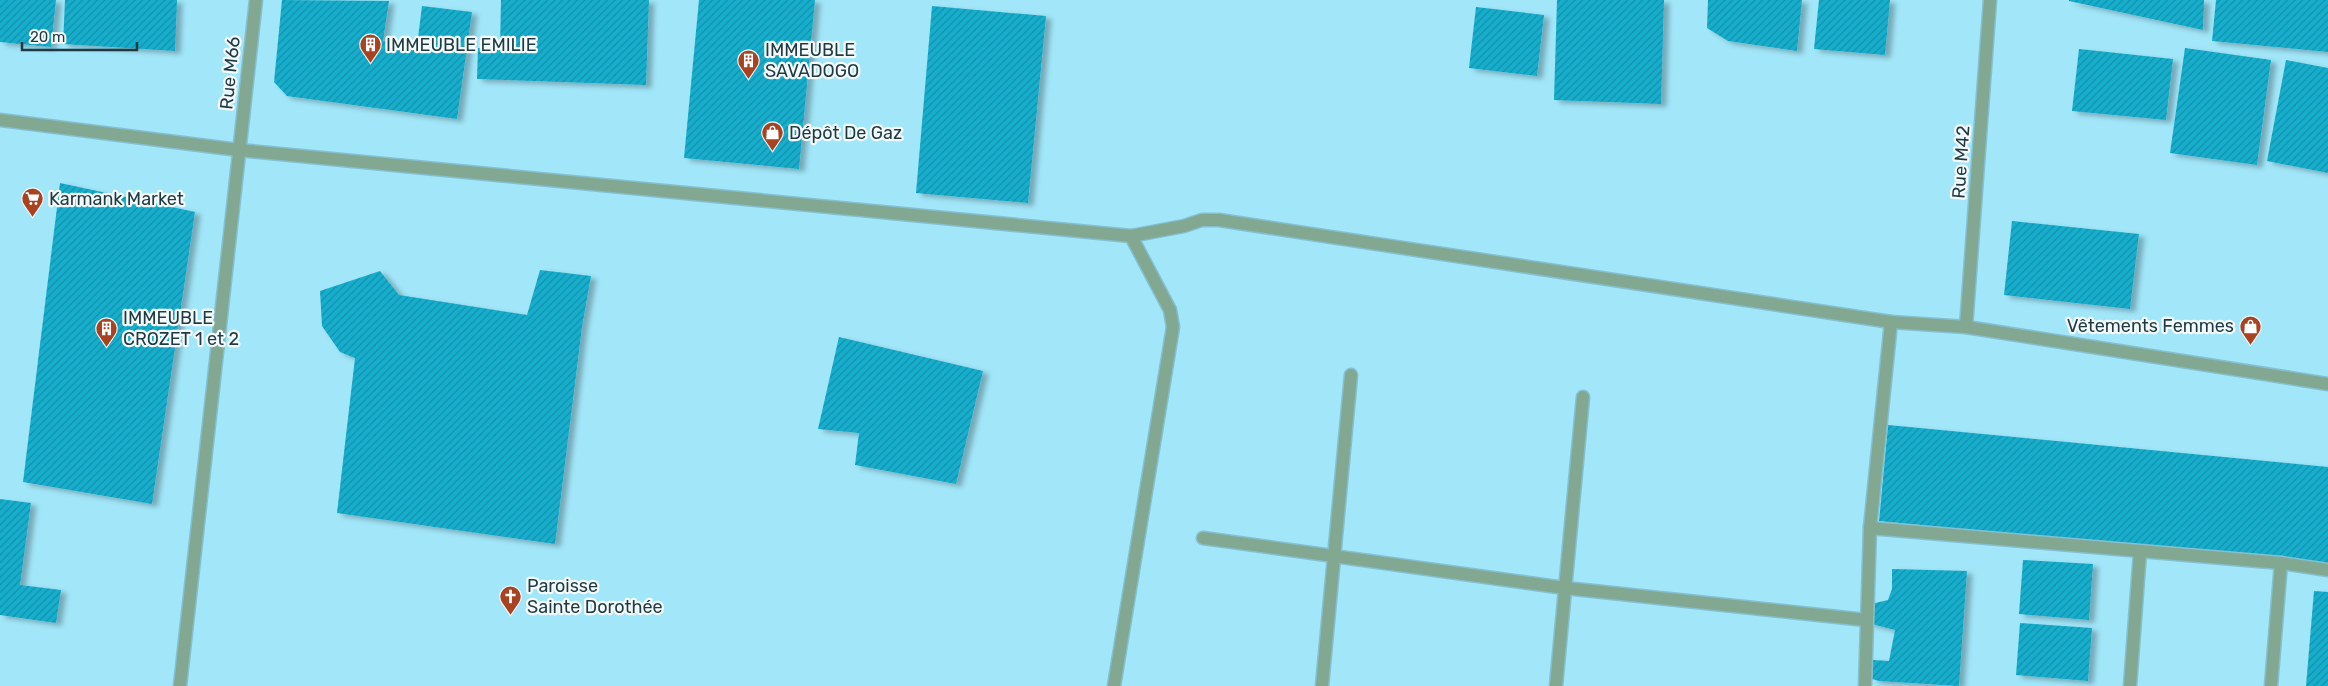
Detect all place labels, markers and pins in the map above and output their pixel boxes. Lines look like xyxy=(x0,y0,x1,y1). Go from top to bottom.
building icon: IMMEUBLE EMILIE xyxy=(358,33,382,64)
place label: IMMEUBLE EMILIE xyxy=(386,34,537,56)
place label: IMMEUBLE SAVADOGO xyxy=(765,39,859,82)
building icon: IMMEUBLE SAVADOGO xyxy=(737,48,761,79)
shop icon: Dépôt De Gaz xyxy=(761,121,785,152)
place label: Dépôt De Gaz xyxy=(789,122,902,144)
supermarket icon: Karmank Market xyxy=(21,187,45,218)
place label: Karmank Market xyxy=(49,188,184,210)
place label: IMMEUBLE CROZET 1 et 2 xyxy=(123,307,239,350)
shop icon: Vêtements Femmes xyxy=(2238,314,2262,345)
place label: Vêtements Femmes xyxy=(2067,315,2234,337)
building icon: IMMEUBLE CROZET 1 et 2 xyxy=(95,316,119,347)
place label: Paroisse Sainte Dorothée xyxy=(527,575,663,618)
church icon: Paroisse Sainte Dorothée xyxy=(499,584,523,615)

